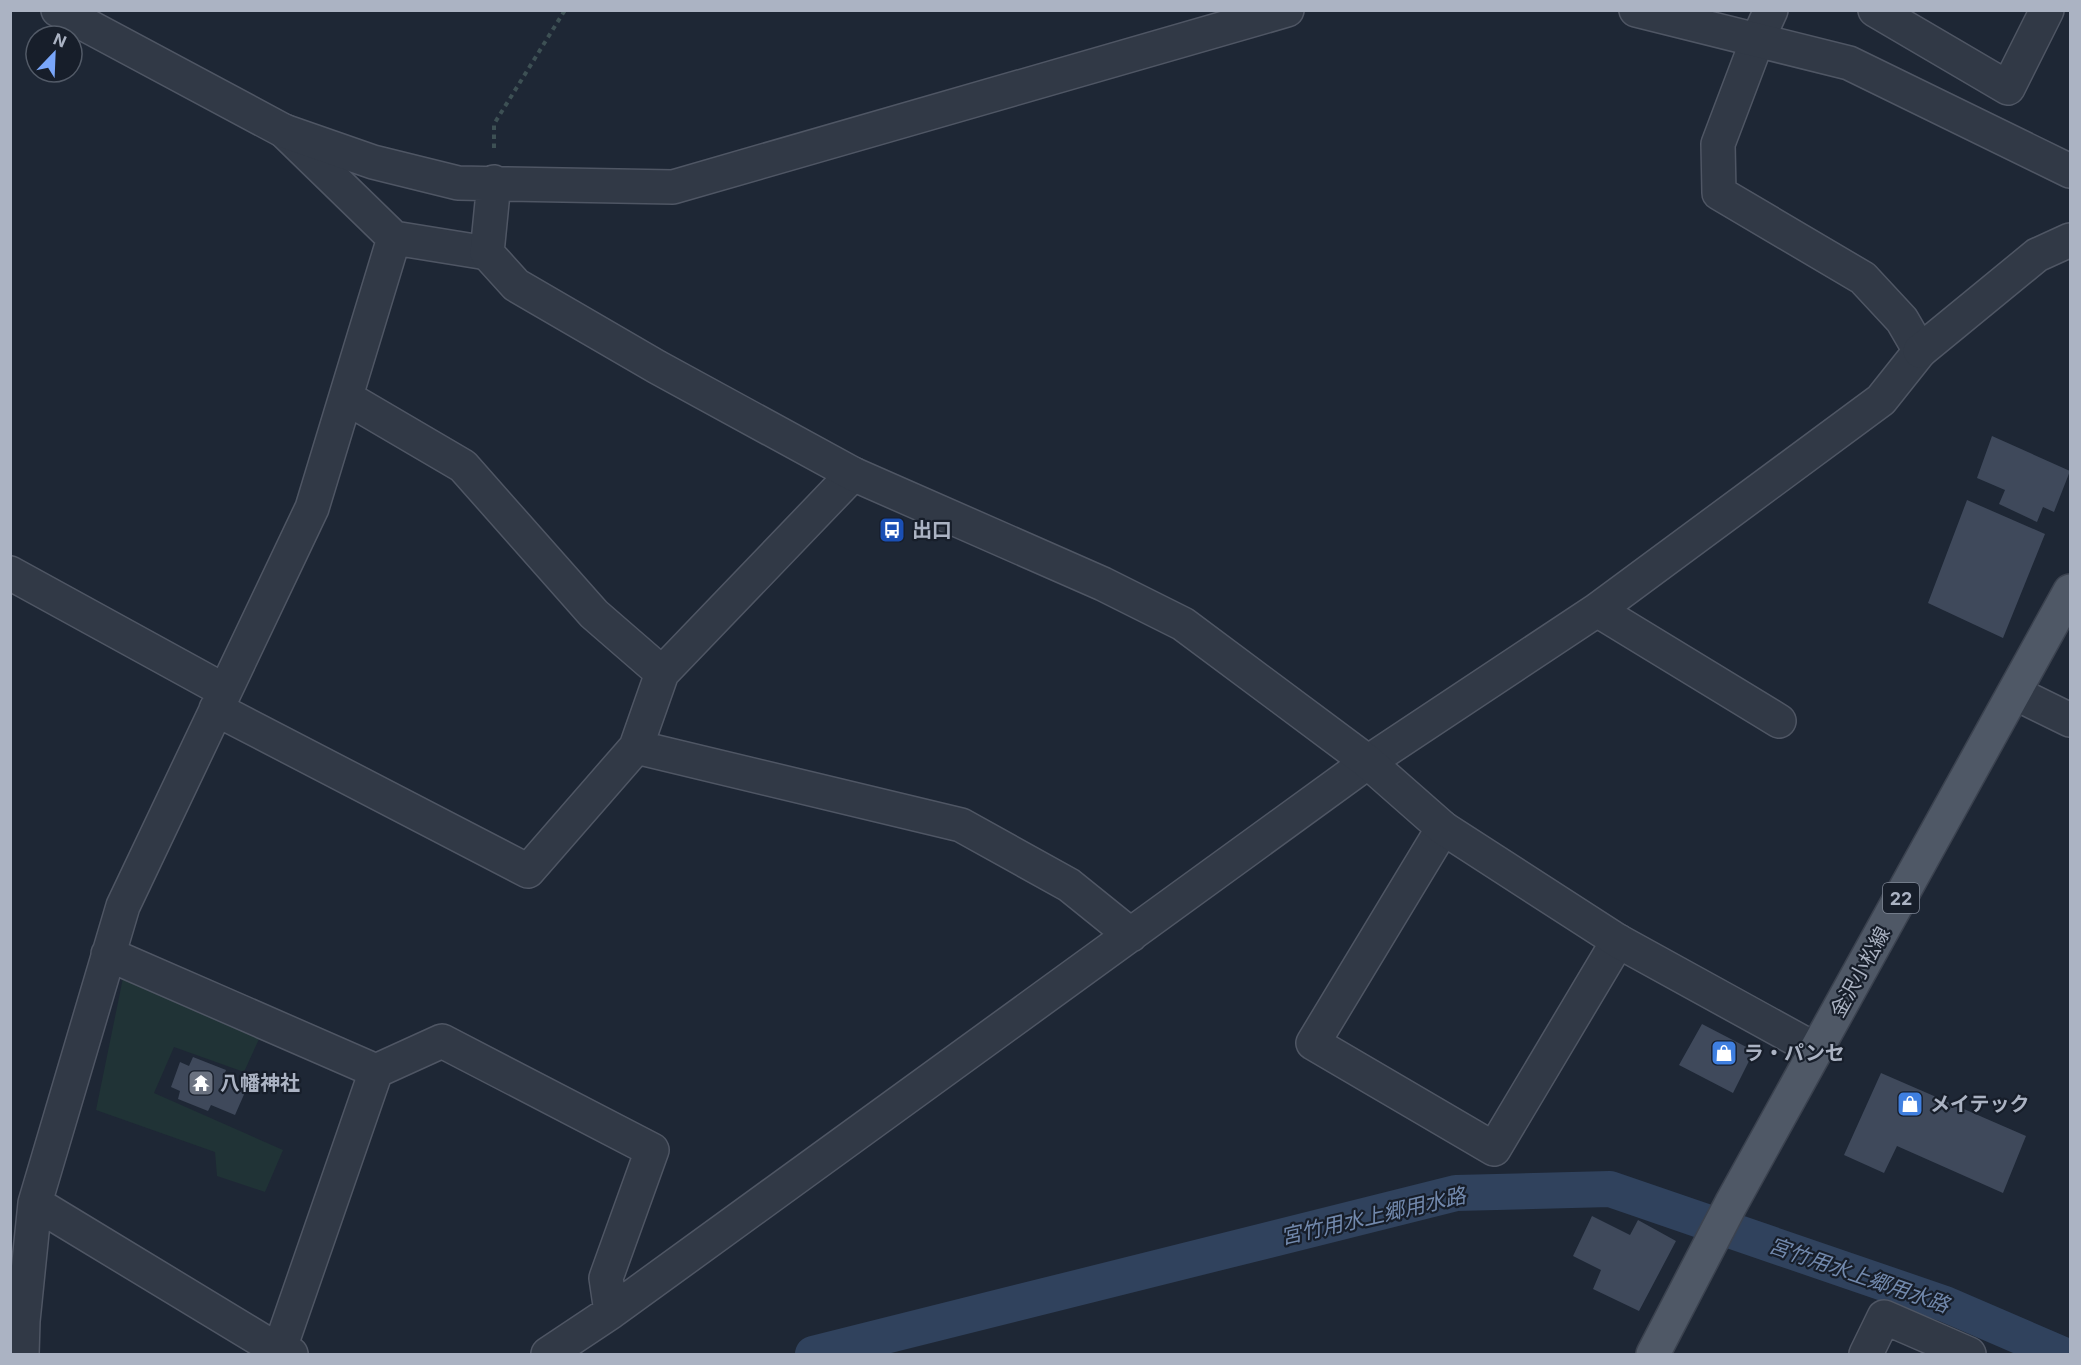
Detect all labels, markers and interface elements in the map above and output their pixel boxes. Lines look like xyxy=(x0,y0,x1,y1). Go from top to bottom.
north arrow xyxy=(24,24,84,84)
text: N xyxy=(50,29,69,52)
bus stop icon: 出口 xyxy=(877,515,907,545)
place label: 出口 xyxy=(912,518,952,542)
road number: 22 xyxy=(1883,883,1919,913)
street label: 金沢小松線 xyxy=(1825,922,1895,1022)
shop icon: ラ・パンセ xyxy=(1709,1038,1739,1068)
place label: ラ・パンセ xyxy=(1744,1041,1845,1065)
temple icon: 八幡神社 xyxy=(186,1068,216,1098)
place label: 八幡神社 xyxy=(220,1071,300,1095)
shop icon: メイテック xyxy=(1895,1089,1925,1119)
place label: メイテック xyxy=(1930,1092,2030,1116)
water label: 宮竹用水上郷用水路 xyxy=(1278,1182,1470,1249)
water label: 宮竹用水上郷用水路 xyxy=(1766,1232,1954,1318)

